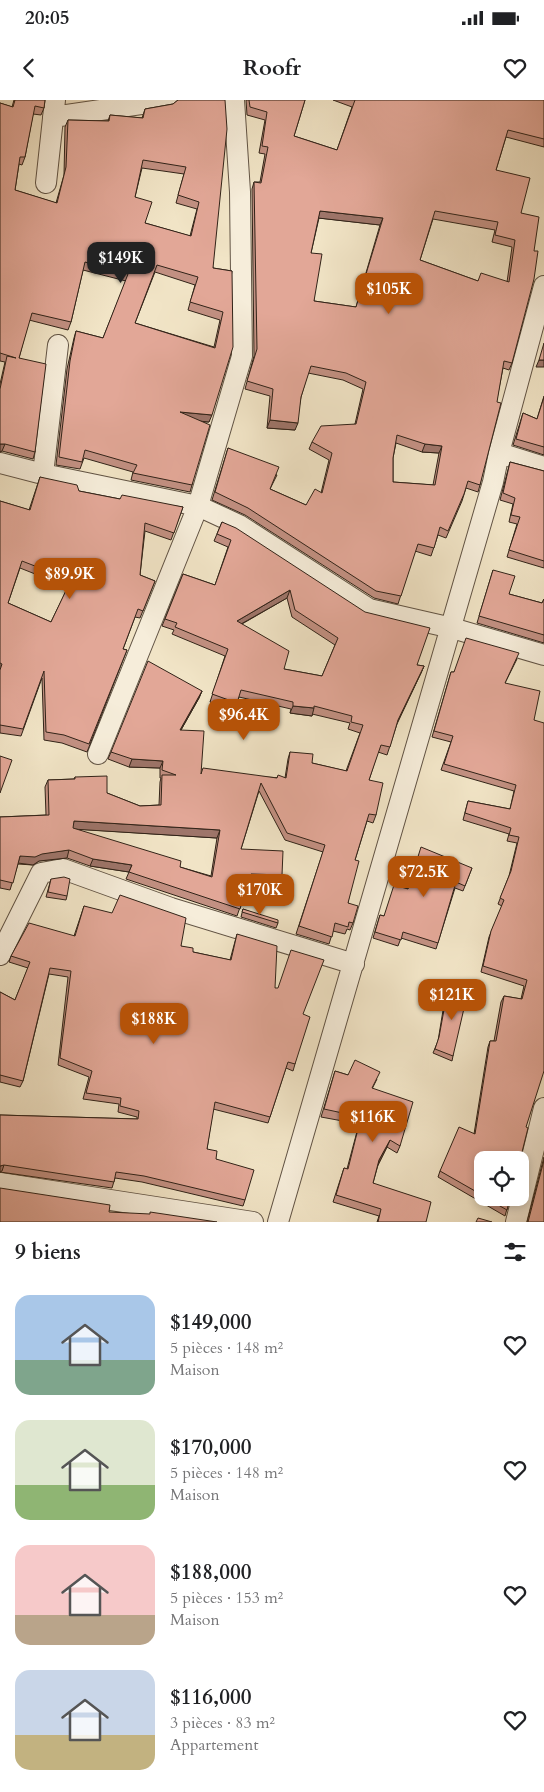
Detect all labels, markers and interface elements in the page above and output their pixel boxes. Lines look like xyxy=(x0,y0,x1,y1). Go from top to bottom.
text: 20:05 xyxy=(25,5,69,31)
text: Roofr xyxy=(243,53,301,83)
icon: back xyxy=(15,54,43,82)
icon: heart xyxy=(501,54,529,82)
pin: $149K xyxy=(86,242,156,284)
text: $149K xyxy=(98,247,144,269)
pin: $105K xyxy=(354,272,424,315)
text: $105K xyxy=(366,278,412,300)
pin: $89.9K xyxy=(29,558,111,600)
text: $89.9K xyxy=(45,563,95,585)
pin: $96.4K xyxy=(203,698,285,741)
text: $96.4K xyxy=(219,704,269,726)
pin: $72.5K xyxy=(383,856,465,898)
text: $72.5K xyxy=(399,861,449,883)
pin: $170K xyxy=(225,874,295,916)
text: $170K xyxy=(237,879,283,901)
pin: $121K xyxy=(417,978,487,1021)
text: $121K xyxy=(429,984,475,1006)
pin: $188K xyxy=(119,1002,189,1045)
text: $188K xyxy=(131,1008,177,1030)
pin: $116K xyxy=(338,1100,408,1143)
text: $116K xyxy=(350,1106,396,1128)
map controls xyxy=(474,1151,529,1206)
button: locate xyxy=(474,1151,529,1206)
text: 9 biens xyxy=(15,1238,81,1267)
icon: filters xyxy=(501,1238,529,1266)
text: $149,000 xyxy=(170,1308,251,1337)
icon: home xyxy=(55,1315,115,1375)
icon: heart xyxy=(501,1331,529,1359)
text: 5 pièces · 148 m² xyxy=(170,1337,283,1359)
text: Maison xyxy=(170,1359,220,1381)
text: $170,000 xyxy=(170,1433,251,1462)
icon: home xyxy=(55,1440,115,1500)
icon: heart xyxy=(501,1456,529,1484)
text: 5 pièces · 148 m² xyxy=(170,1462,283,1484)
text: Maison xyxy=(170,1484,220,1506)
text: $188,000 xyxy=(170,1558,251,1587)
icon: home xyxy=(55,1565,115,1625)
icon: heart xyxy=(501,1581,529,1609)
text: 5 pièces · 153 m² xyxy=(170,1587,283,1609)
text: Maison xyxy=(170,1609,220,1631)
text: $116,000 xyxy=(170,1683,251,1712)
icon: home xyxy=(55,1690,115,1750)
icon: heart xyxy=(501,1706,529,1734)
text: 3 pièces · 83 m² xyxy=(170,1712,275,1734)
text: Appartement xyxy=(170,1734,258,1756)

